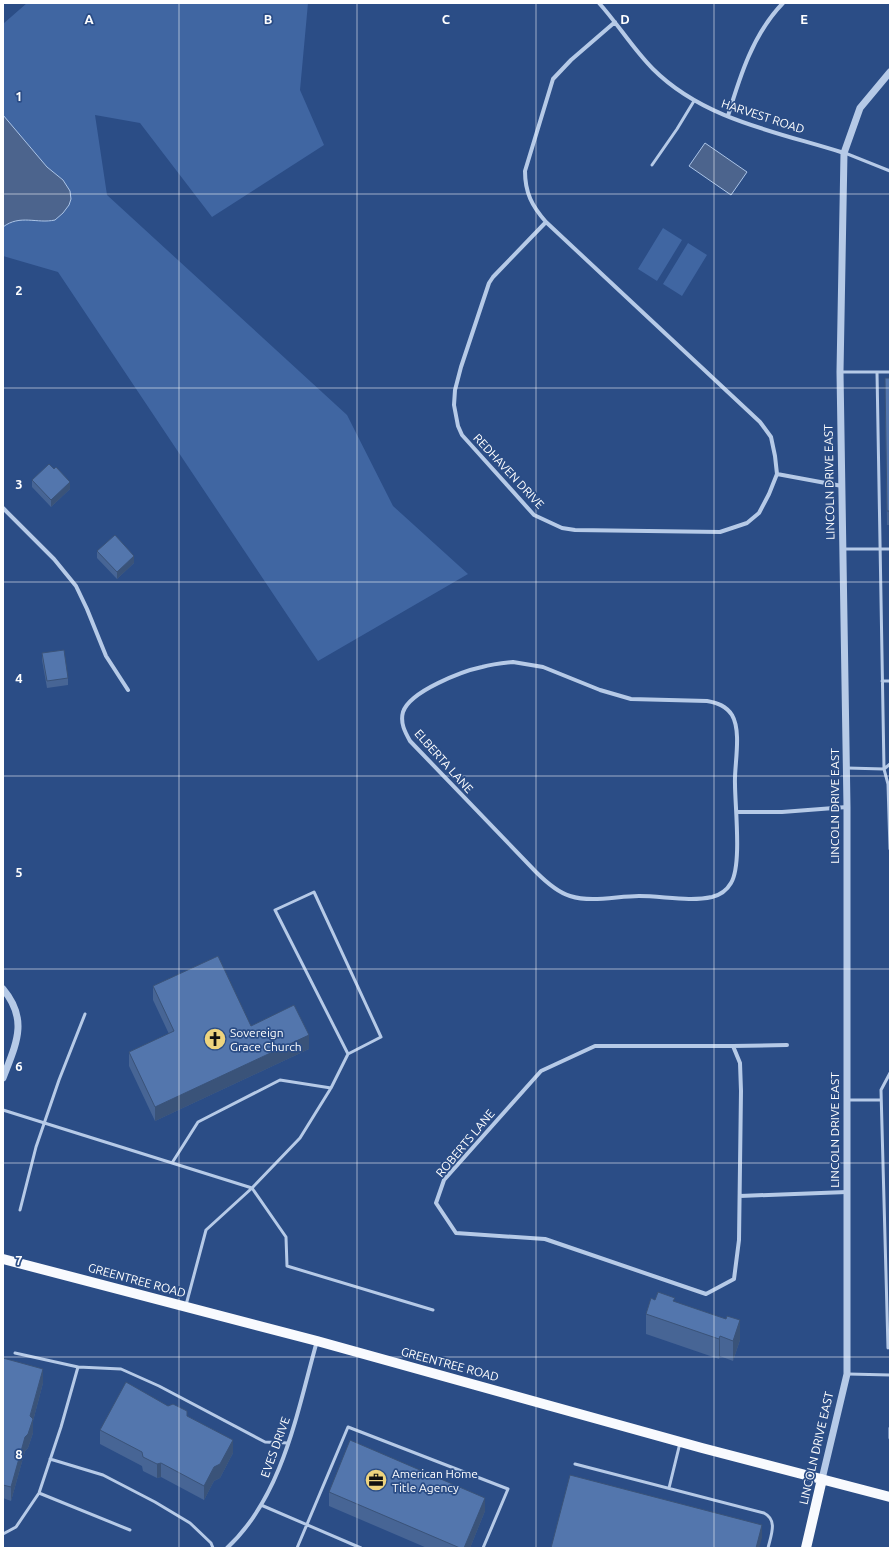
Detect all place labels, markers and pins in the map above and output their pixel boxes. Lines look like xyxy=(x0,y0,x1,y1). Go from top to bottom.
church icon: Sovereign Grace Church xyxy=(202,1026,228,1052)
place label: Sovereign Grace Church xyxy=(230,1026,302,1053)
office icon: American Home Title Agency xyxy=(363,1467,389,1493)
place label: American Home Title Agency xyxy=(392,1467,478,1494)

